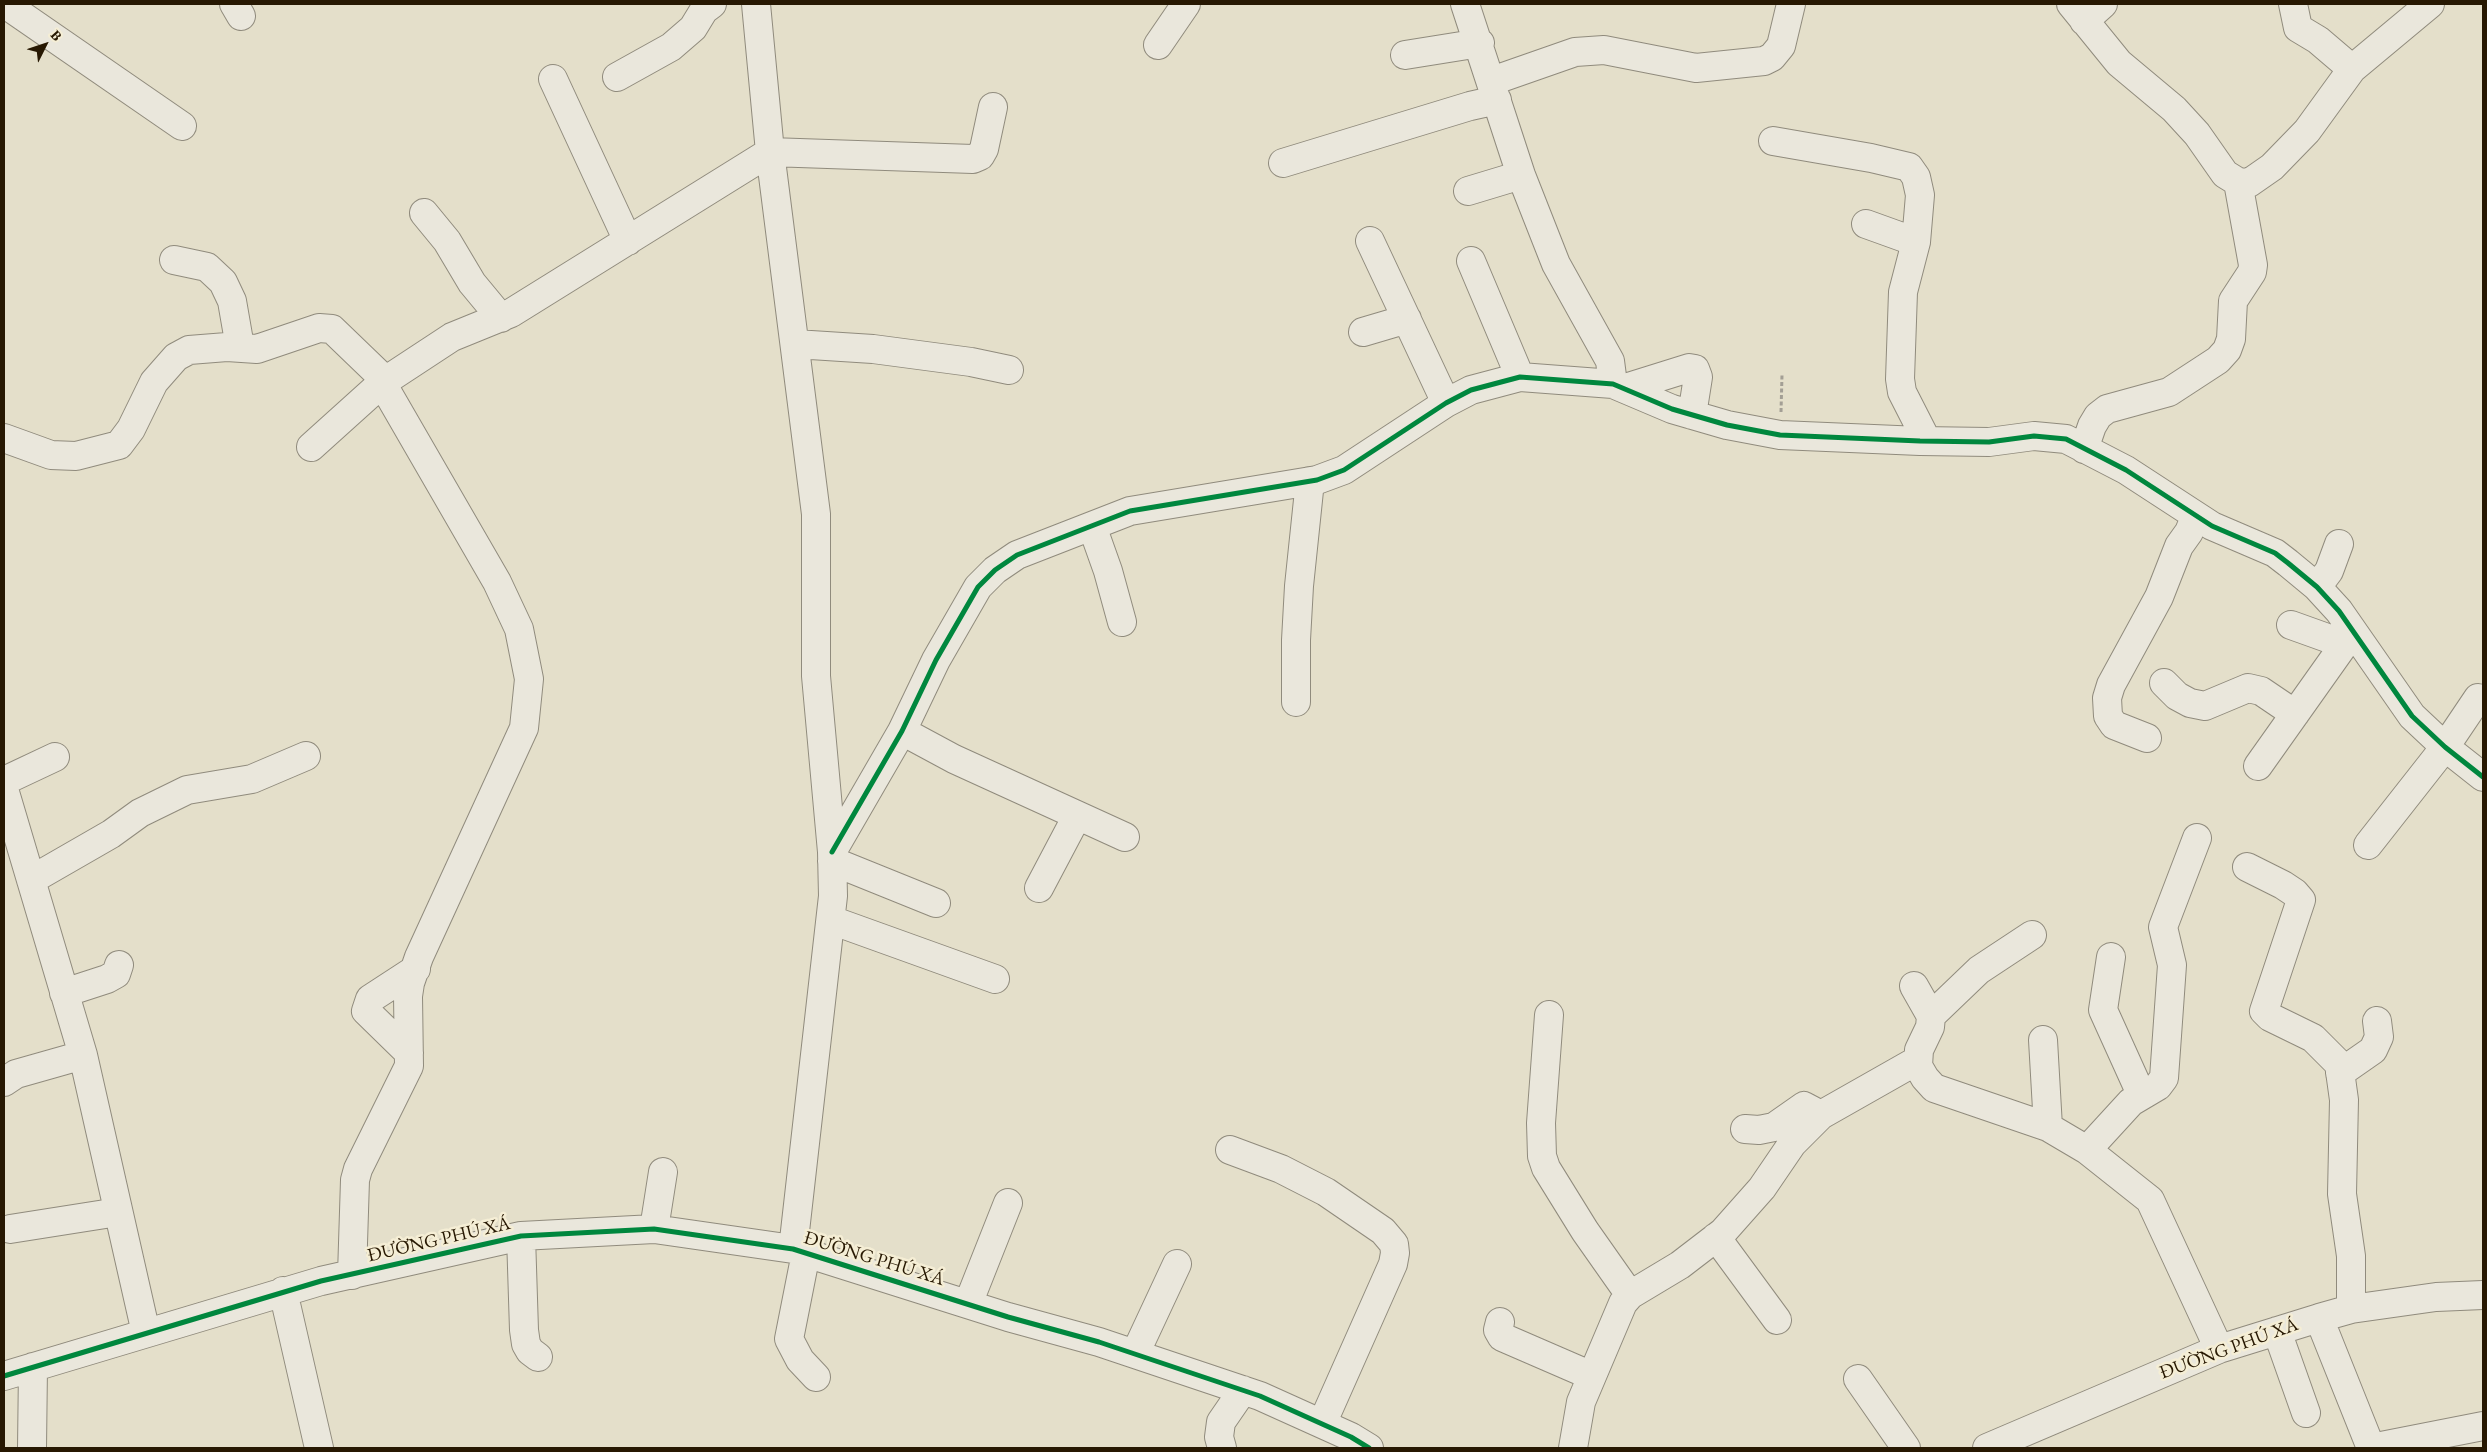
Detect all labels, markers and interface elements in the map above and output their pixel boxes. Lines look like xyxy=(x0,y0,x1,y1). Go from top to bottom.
north arrow xyxy=(20,20,70,70)
text: B xyxy=(47,26,66,44)
street label: ĐƯỜNG PHÚ XÁ xyxy=(365,1212,513,1268)
street label: ĐƯỜNG PHÚ XÁ xyxy=(801,1227,947,1291)
street label: ĐƯỜNG PHÚ XÁ xyxy=(2157,1313,2301,1385)

